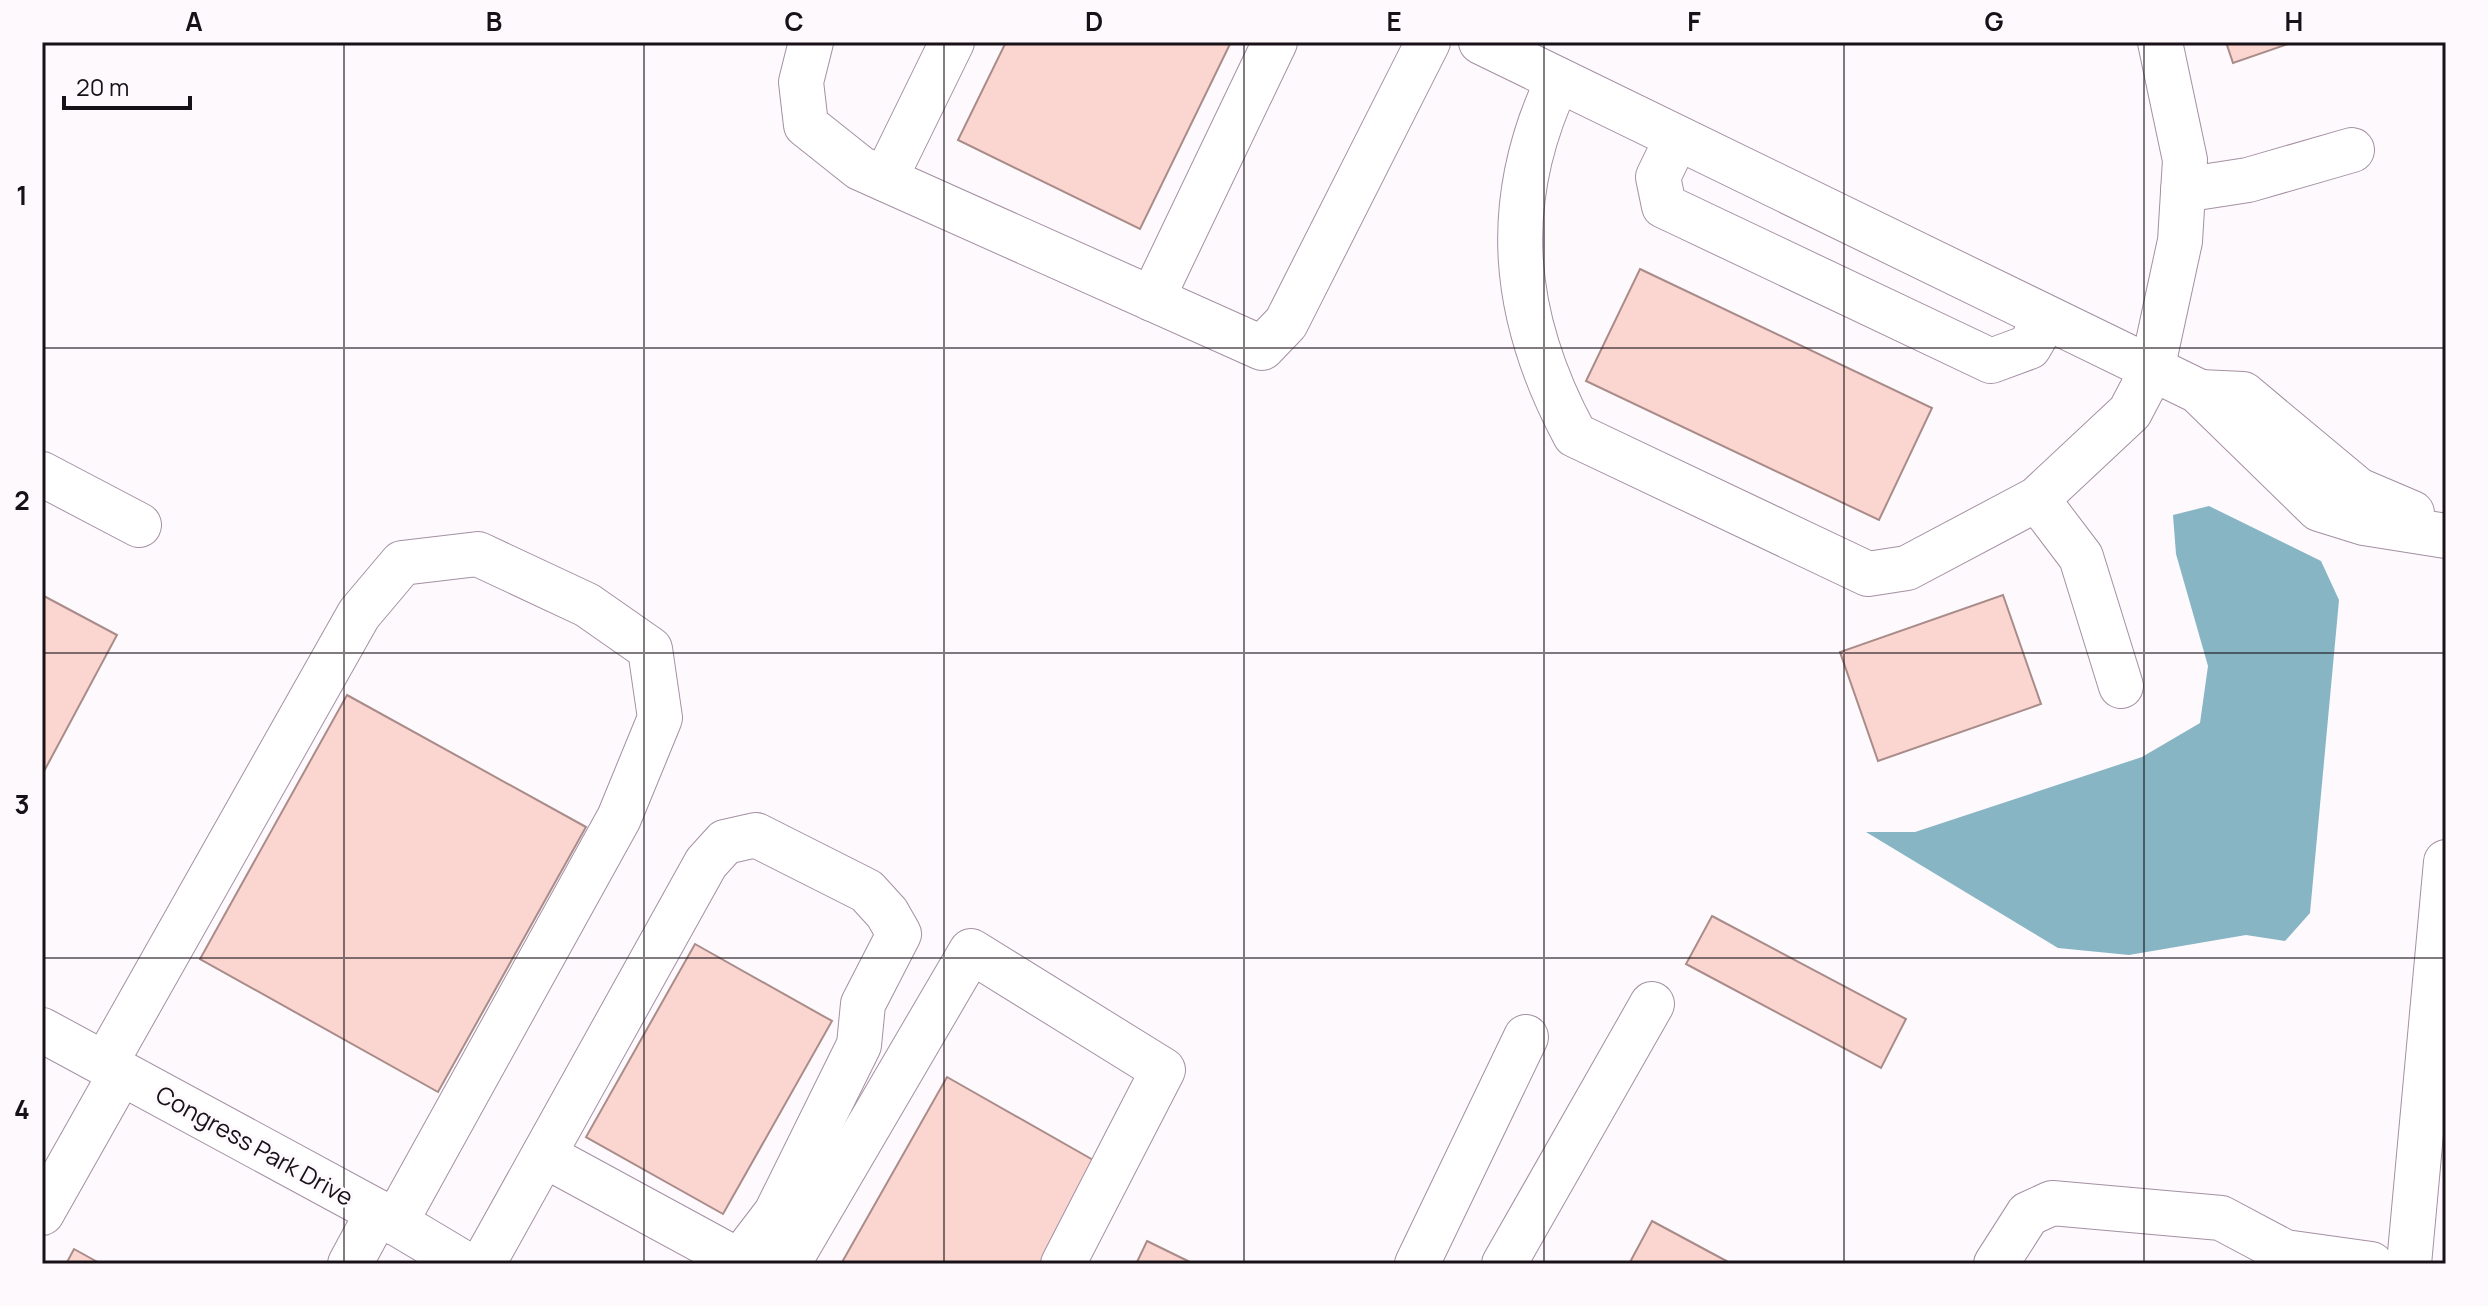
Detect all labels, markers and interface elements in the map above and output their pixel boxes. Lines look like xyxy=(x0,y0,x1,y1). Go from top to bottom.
text: A xyxy=(185,3,203,39)
text: B xyxy=(486,3,502,39)
text: C xyxy=(784,3,804,39)
text: D xyxy=(1085,3,1103,39)
text: E xyxy=(1386,3,1402,39)
text: F xyxy=(1687,3,1701,39)
text: G xyxy=(1984,3,2004,39)
text: H xyxy=(2285,3,2303,39)
scale bar xyxy=(64,60,190,110)
text: 20 m xyxy=(76,70,129,103)
text: 1 xyxy=(16,177,28,213)
text: 2 xyxy=(14,482,30,518)
text: 3 xyxy=(14,786,30,822)
street label: Congress Park Drive xyxy=(150,1077,360,1213)
text: 4 xyxy=(14,1091,30,1127)

